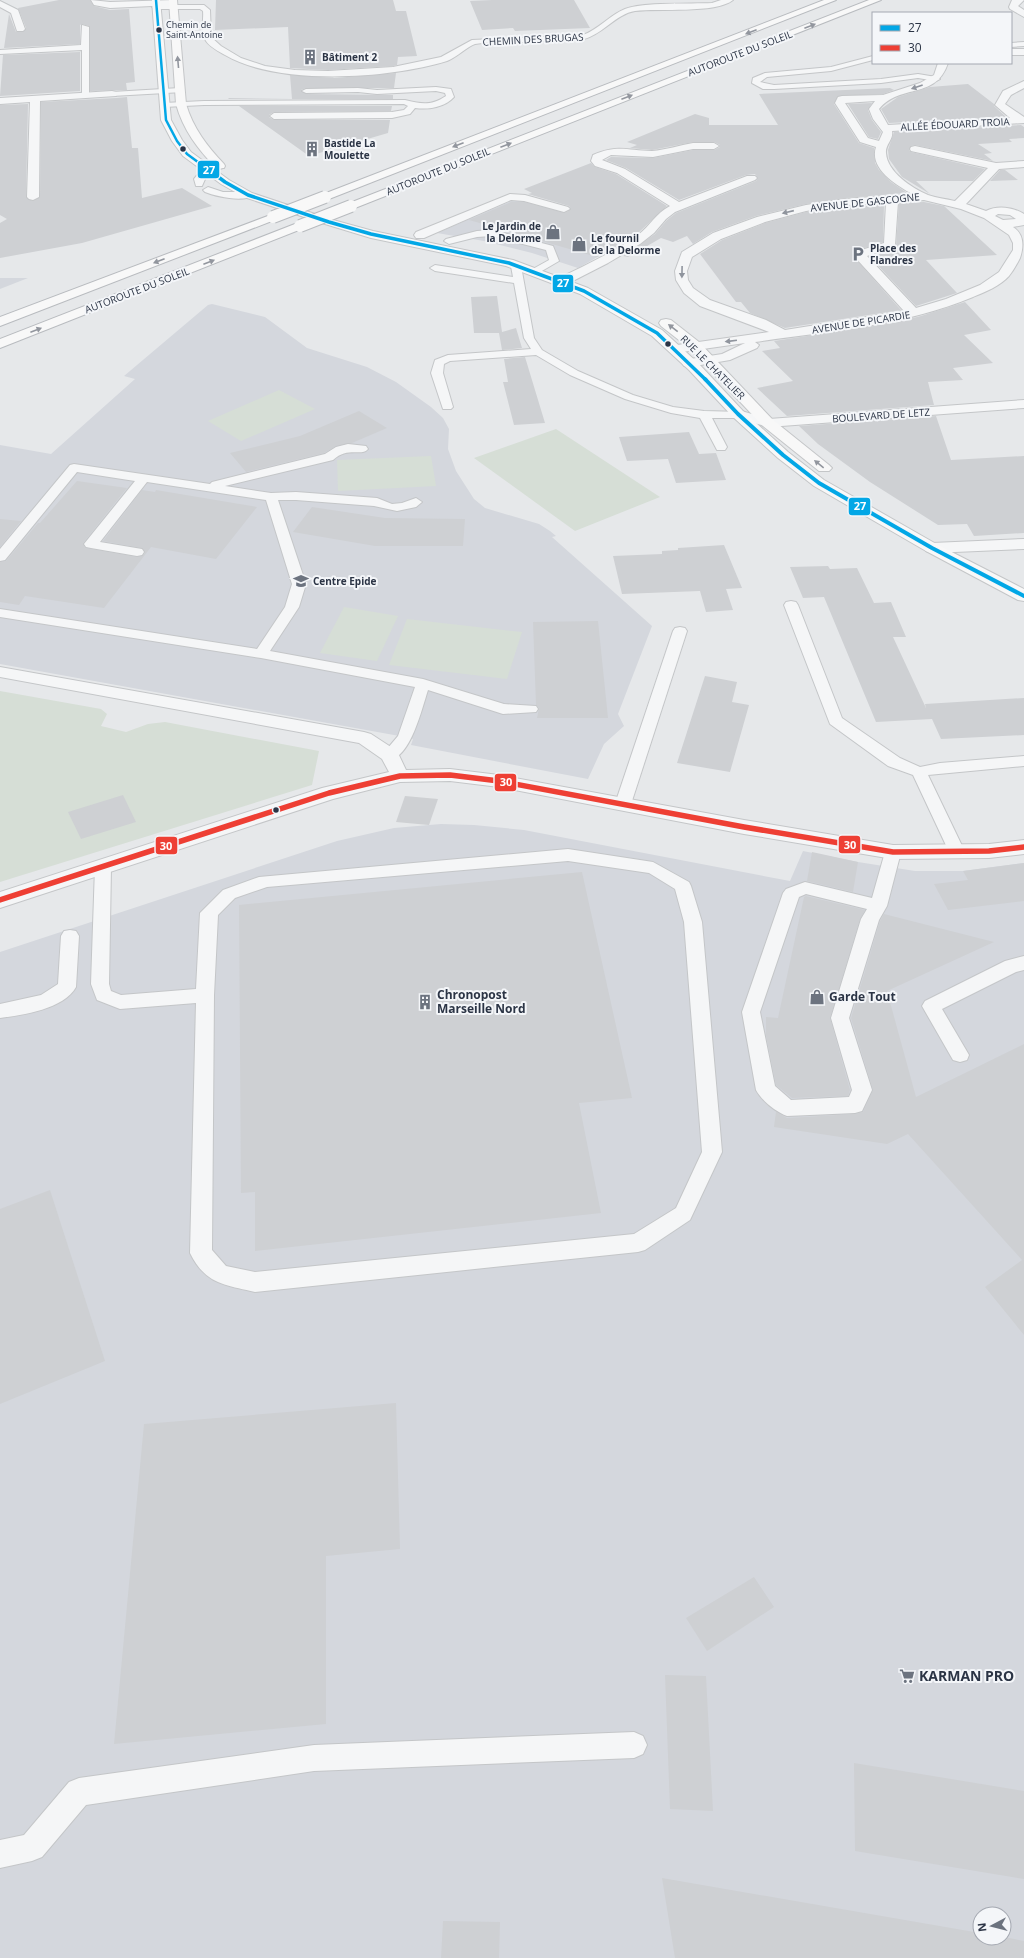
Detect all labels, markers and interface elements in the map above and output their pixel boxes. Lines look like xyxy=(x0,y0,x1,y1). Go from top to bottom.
legend xyxy=(872,12,1012,64)
place label: Chemin de Saint-Antoine xyxy=(166,18,223,41)
text: 27 xyxy=(908,19,922,36)
one-way arrow xyxy=(805,22,817,28)
marker: Chemin de Saint-Antoine xyxy=(154,25,164,35)
street label: AUTOROUTE DU SOLEIL xyxy=(686,27,794,79)
street label: CHEMIN DES BRUGAS xyxy=(482,29,584,49)
one-way arrow xyxy=(744,29,756,35)
text: 30 xyxy=(908,39,922,56)
building icon: Bâtiment 2 xyxy=(301,48,319,66)
place label: Bâtiment 2 xyxy=(322,50,377,64)
one-way arrow xyxy=(175,56,181,68)
one-way arrow xyxy=(910,84,922,90)
one-way arrow xyxy=(621,94,633,100)
street label: ALLÉE ÉDOUARD TROIA xyxy=(900,114,1011,134)
place label: Bastide La Moulette xyxy=(324,136,376,162)
building icon: Bastide La Moulette xyxy=(303,140,321,158)
one-way arrow xyxy=(500,141,512,147)
one-way arrow xyxy=(452,143,464,149)
unlabelled marker xyxy=(178,144,188,154)
street label: AUTOROUTE DU SOLEIL xyxy=(384,144,492,198)
line badge: 27 xyxy=(197,160,220,179)
text: 27 xyxy=(203,162,215,177)
street label: AVENUE DE GASCOGNE xyxy=(810,189,920,215)
one-way arrow xyxy=(782,210,795,216)
place label: Le Jardin de la Delorme xyxy=(482,219,541,245)
shop icon: Le Jardin de la Delorme xyxy=(544,223,562,241)
place label: Le fournil de la Delorme xyxy=(591,231,660,257)
shop icon: Le fournil de la Delorme xyxy=(570,235,588,253)
place label: Place des Flandres xyxy=(870,241,916,267)
parking icon: Place des Flandres xyxy=(849,245,867,263)
one-way arrow xyxy=(152,258,164,264)
one-way arrow xyxy=(204,258,216,264)
street label: AUTOROUTE DU SOLEIL xyxy=(83,264,191,316)
one-way arrow xyxy=(679,266,685,279)
line badge: 27 xyxy=(552,274,574,293)
text: 27 xyxy=(557,275,569,290)
street label: AVENUE DE PICARDIE xyxy=(811,307,911,337)
one-way arrow xyxy=(667,324,678,332)
one-way arrow xyxy=(31,326,43,332)
street label: RUE LE CHATELIER xyxy=(678,332,748,402)
one-way arrow xyxy=(725,337,737,344)
unlabelled marker xyxy=(663,339,673,349)
street label: BOULEVARD DE LETZ xyxy=(832,405,931,425)
one-way arrow xyxy=(814,460,825,468)
line badge: 27 xyxy=(848,497,871,516)
text: 27 xyxy=(854,498,866,513)
school or university icon: Centre Epide xyxy=(292,572,310,590)
place label: Centre Epide xyxy=(313,574,377,588)
line badge: 30 xyxy=(494,773,517,792)
text: 30 xyxy=(500,774,512,789)
unlabelled marker xyxy=(271,805,281,815)
line badge: 30 xyxy=(838,835,861,854)
line badge: 30 xyxy=(155,836,178,855)
text: 30 xyxy=(844,837,856,852)
text: 30 xyxy=(160,838,172,853)
place label: Chronopost Marseille Nord xyxy=(437,986,526,1017)
shop icon: Garde Tout xyxy=(808,988,826,1006)
place label: Garde Tout xyxy=(829,988,896,1005)
building icon: Chronopost Marseille Nord xyxy=(416,993,434,1011)
place label: KARMAN PRO xyxy=(919,1666,1014,1685)
supermarket icon: KARMAN PRO xyxy=(898,1667,916,1685)
north arrow xyxy=(972,1906,1012,1946)
text: N xyxy=(974,1922,990,1933)

